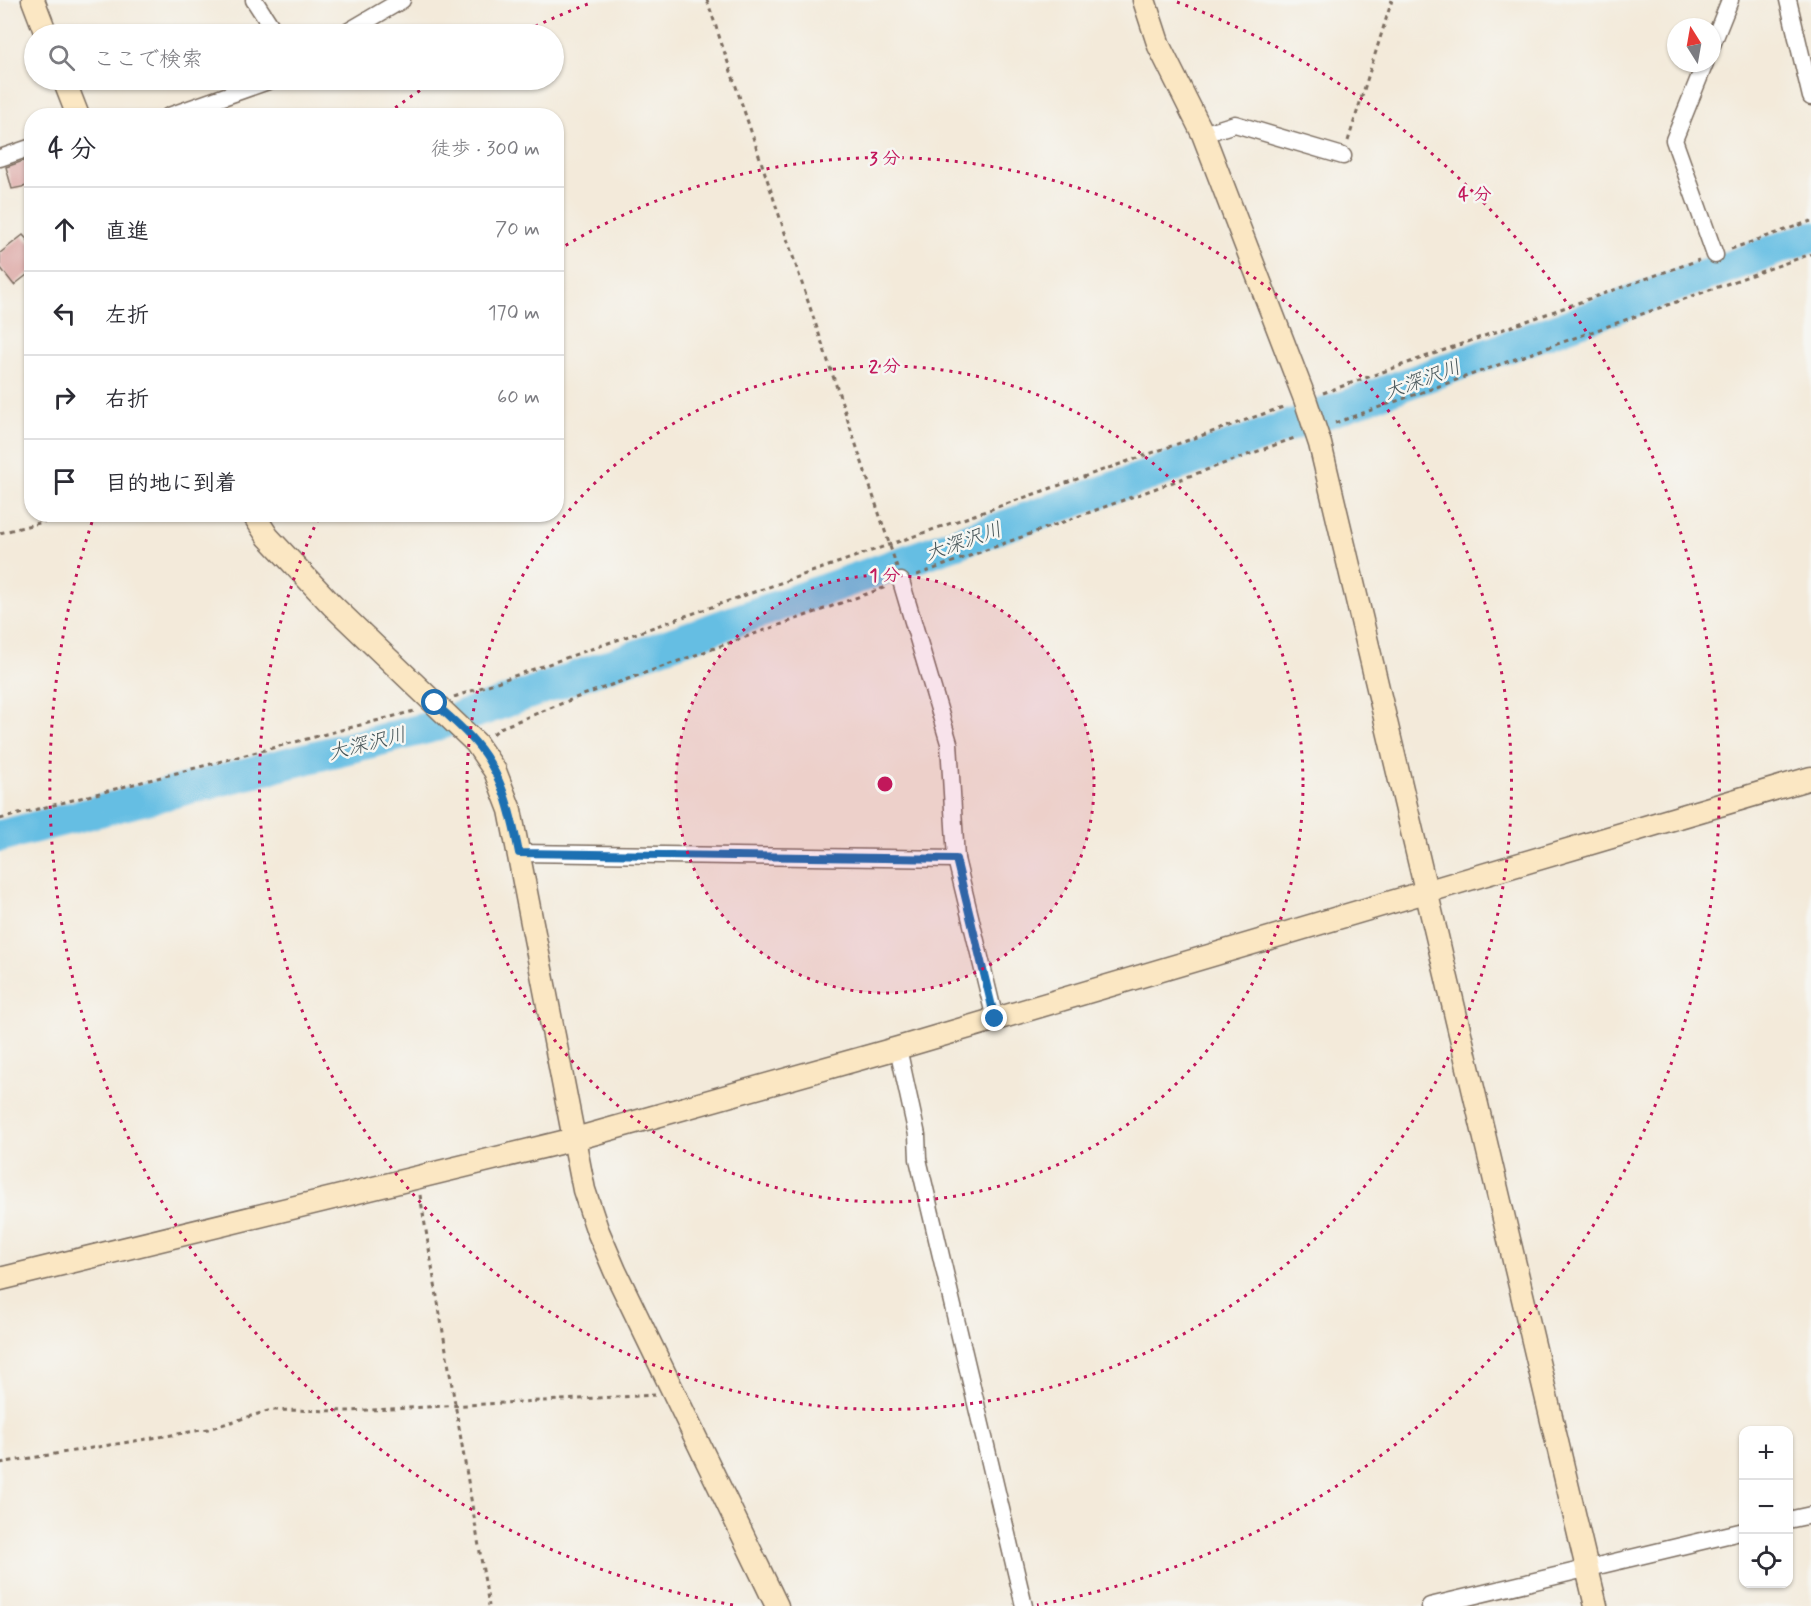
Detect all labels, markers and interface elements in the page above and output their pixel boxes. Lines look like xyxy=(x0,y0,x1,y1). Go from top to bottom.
north arrow xyxy=(1667,18,1721,72)
search box xyxy=(24,24,564,90)
icon: search xyxy=(45,41,78,74)
text: ここで検索 xyxy=(93,46,203,74)
text: 4 分 xyxy=(48,133,96,167)
text: 徒歩 · 300 m xyxy=(431,136,540,163)
text: 3 分 xyxy=(870,147,901,171)
text: 4 分 xyxy=(1458,183,1492,207)
icon: ahead xyxy=(48,213,81,246)
text: 70 m xyxy=(495,216,540,243)
text: 直進 xyxy=(105,218,149,246)
icon: left xyxy=(48,297,81,330)
text: 170 m xyxy=(488,300,540,327)
text: 左折 xyxy=(105,302,149,330)
water label: 大深沢川 xyxy=(1380,354,1465,407)
text: 2 分 xyxy=(869,355,901,379)
icon: right xyxy=(48,381,81,414)
text: 60 m xyxy=(497,384,540,411)
text: 右折 xyxy=(105,386,149,414)
icon: arrive xyxy=(48,465,81,498)
text: 目的地に到着 xyxy=(105,470,237,498)
water label: 大深沢川 xyxy=(921,517,1006,568)
text: 1 分 xyxy=(870,564,900,588)
route start xyxy=(421,689,447,715)
water label: 大深沢川 xyxy=(325,722,409,767)
centre of rings xyxy=(875,774,895,794)
route end xyxy=(981,1005,1007,1031)
map controls xyxy=(1739,1426,1793,1588)
button: + xyxy=(1739,1426,1793,1480)
button: − xyxy=(1739,1480,1793,1534)
button: locate xyxy=(1739,1534,1793,1588)

